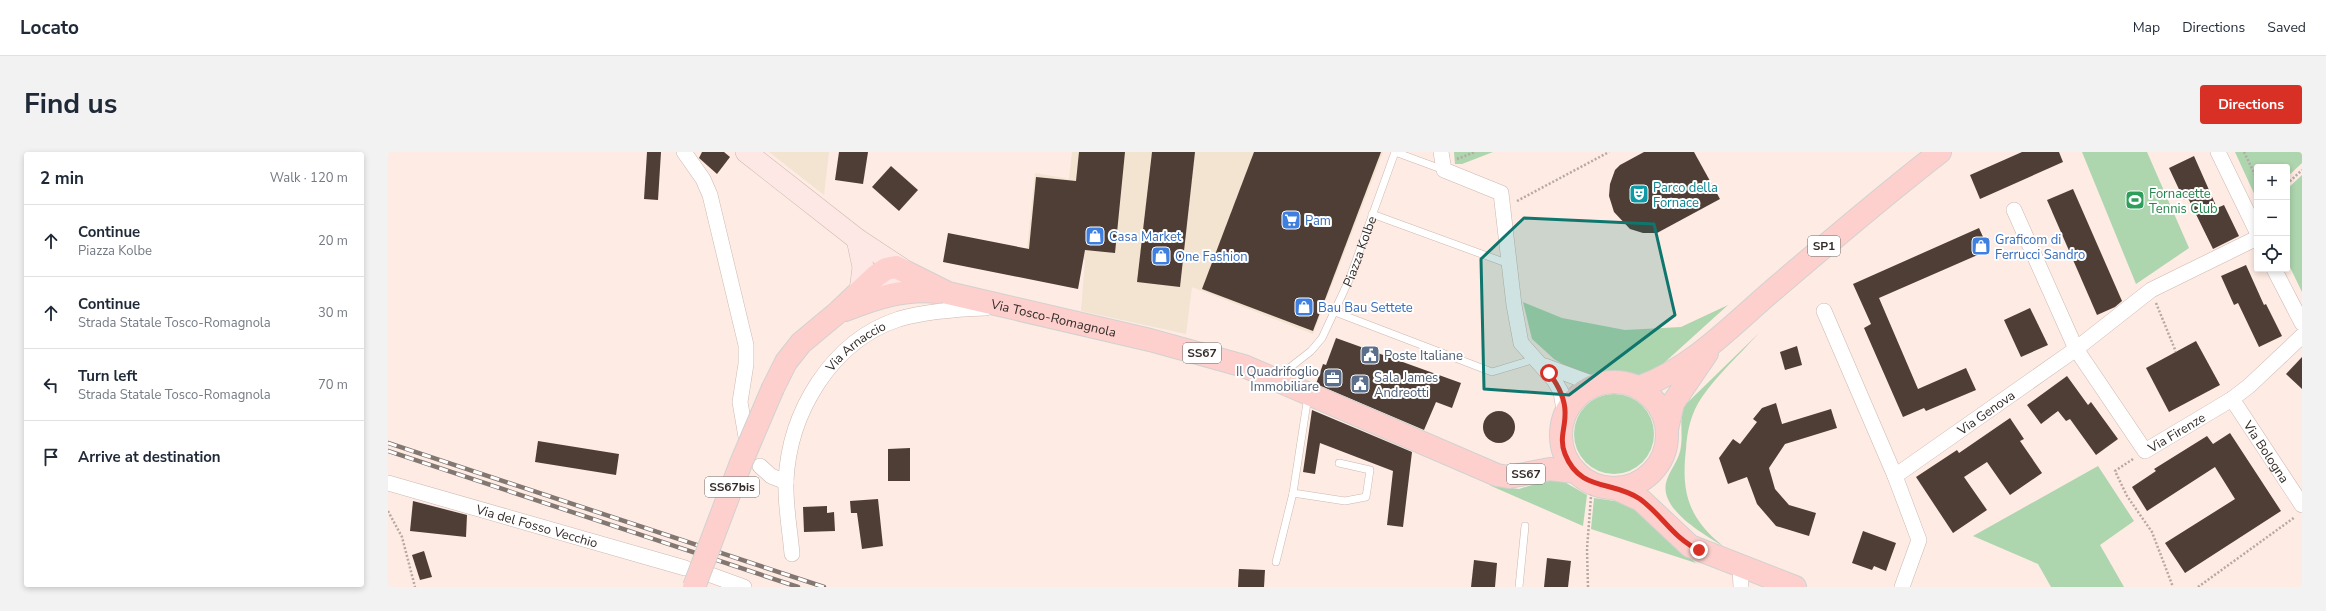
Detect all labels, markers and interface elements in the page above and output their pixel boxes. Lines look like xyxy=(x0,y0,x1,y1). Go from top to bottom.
text: Locato xyxy=(20,15,79,41)
text: Map xyxy=(2133,18,2160,37)
text: Directions xyxy=(2182,18,2245,37)
text: Saved xyxy=(2267,18,2306,37)
text: Find us xyxy=(24,85,118,123)
button: Directions xyxy=(2200,85,2302,124)
map controls xyxy=(2254,164,2290,272)
button: + xyxy=(2254,164,2290,200)
text: 2 min xyxy=(40,167,84,190)
text: Walk · 120 m xyxy=(270,169,348,187)
place label: Parco della Fornace xyxy=(1653,179,1718,212)
theatre icon: Parco della Fornace xyxy=(1628,183,1650,205)
place label: Fornacette Tennis Club xyxy=(2149,185,2218,218)
sports icon: Fornacette Tennis Club xyxy=(2124,189,2146,211)
button: − xyxy=(2254,200,2290,236)
supermarket icon: Pam xyxy=(1280,209,1302,231)
place label: Pam xyxy=(1305,212,1331,230)
street label: Piazza Kolbe xyxy=(1339,214,1381,290)
text: Continue xyxy=(78,222,140,242)
shop icon: Casa Market xyxy=(1084,225,1106,247)
place label: Casa Market xyxy=(1109,228,1182,246)
icon: ahead xyxy=(40,230,62,252)
place label: Graficom di Ferrucci Sandro xyxy=(1995,231,2085,264)
text: 20 m xyxy=(318,232,348,250)
shop icon: Graficom di Ferrucci Sandro xyxy=(1970,235,1992,257)
road number: SP1 xyxy=(1808,236,1840,256)
button: locate xyxy=(2254,236,2290,272)
text: Piazza Kolbe xyxy=(78,242,152,260)
shop icon: One Fashion xyxy=(1150,245,1172,267)
place label: One Fashion xyxy=(1175,248,1248,266)
text: Continue xyxy=(78,294,140,314)
street label: Via Tosco-Romagnola xyxy=(988,295,1118,342)
shop icon: Bau Bau Settete xyxy=(1293,296,1315,318)
place label: Bau Bau Settete xyxy=(1318,299,1413,317)
icon: ahead xyxy=(40,302,62,324)
text: 30 m xyxy=(318,304,348,322)
text: Strada Statale Tosco-Romagnola xyxy=(78,314,271,332)
street label: Via Arnaccio xyxy=(821,317,889,376)
road number: SS67 xyxy=(1183,343,1221,363)
public building icon: Poste Italiane xyxy=(1359,344,1381,366)
place label: Poste Italiane xyxy=(1384,347,1463,365)
place label: Il Quadrifoglio Immobiliare xyxy=(1236,363,1319,396)
route start xyxy=(1540,364,1558,382)
text: Turn left xyxy=(78,366,137,386)
office icon: Il Quadrifoglio Immobiliare xyxy=(1322,367,1344,389)
place label: Sala James Andreotti xyxy=(1374,369,1438,402)
public building icon: Sala James Andreotti xyxy=(1349,373,1371,395)
icon: left xyxy=(40,374,62,396)
text: 70 m xyxy=(318,376,348,394)
text: Strada Statale Tosco-Romagnola xyxy=(78,386,271,404)
street label: Via Genova xyxy=(1953,387,2019,440)
street label: Via Firenze xyxy=(2144,409,2209,458)
street label: Via Bologna xyxy=(2238,417,2293,487)
icon: arrive xyxy=(40,446,62,468)
text: Arrive at destination xyxy=(78,447,221,467)
road number: SS67 xyxy=(1507,464,1545,484)
road number: SS67bis xyxy=(705,477,759,497)
street label: Via del Fosso Vecchio xyxy=(473,500,600,553)
route end xyxy=(1690,541,1708,559)

